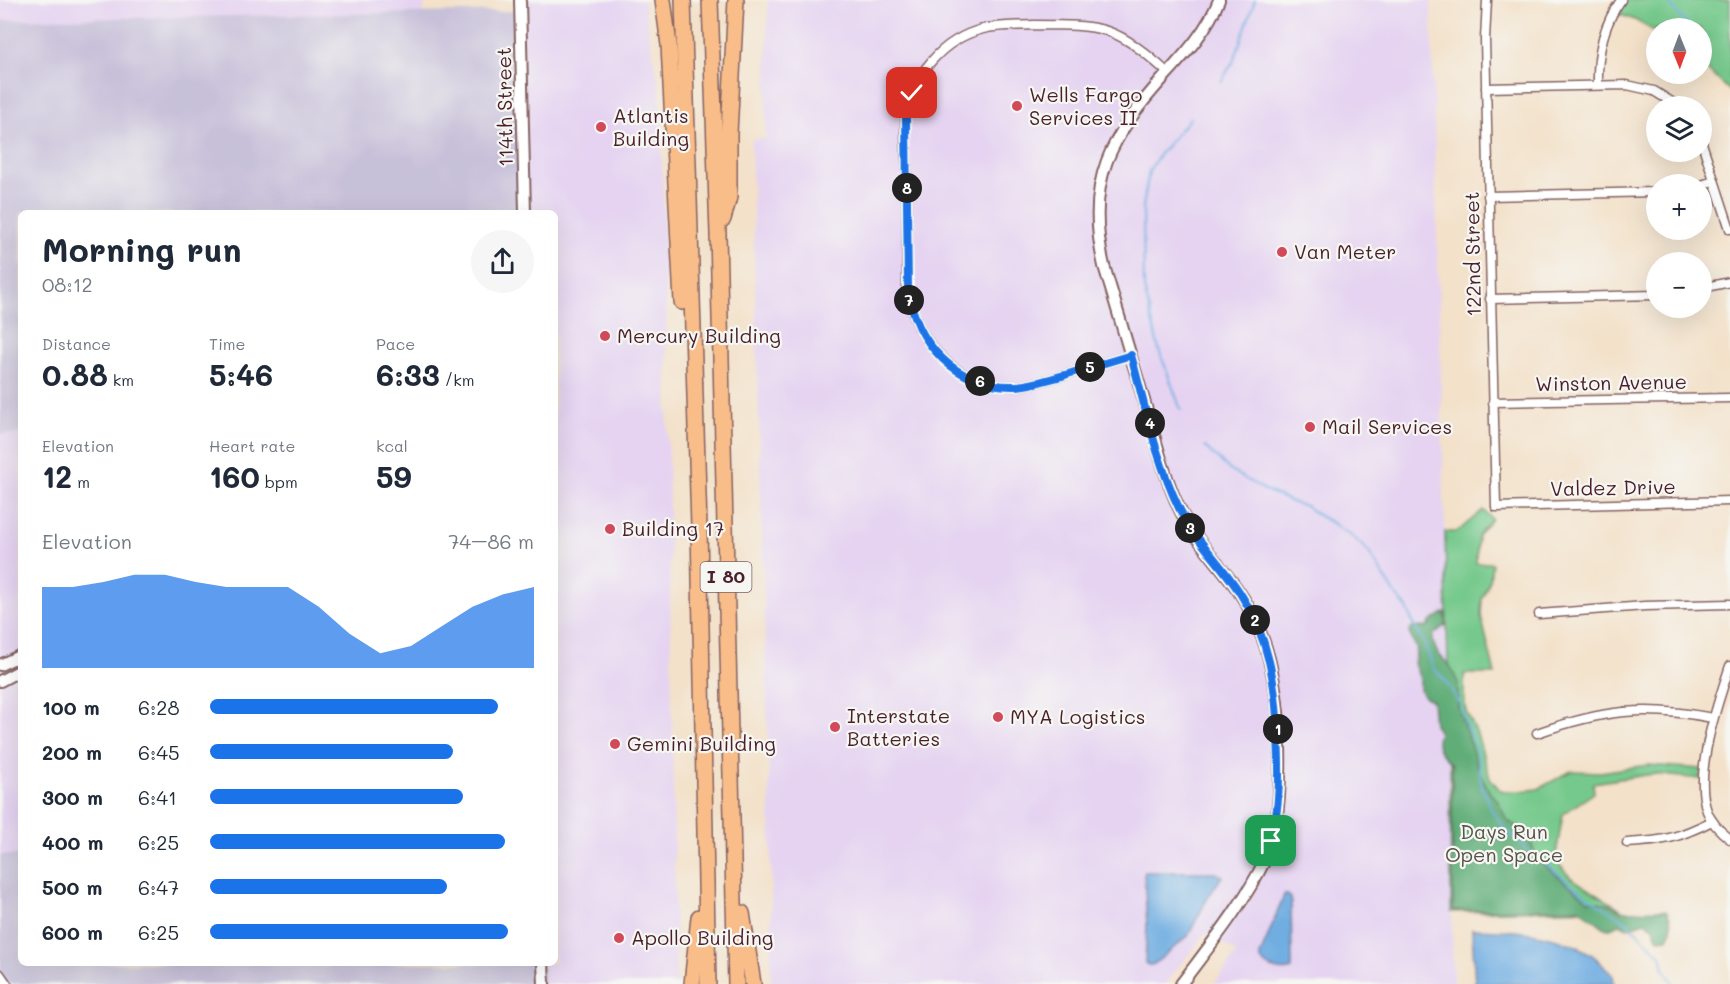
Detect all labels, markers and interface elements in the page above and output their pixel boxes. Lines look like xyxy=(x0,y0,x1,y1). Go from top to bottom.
north arrow xyxy=(1646,18,1712,84)
map controls xyxy=(1646,18,1712,318)
street label: 114th Street xyxy=(490,47,518,167)
pin xyxy=(886,67,937,118)
icon: check xyxy=(895,76,928,109)
place label: Wells Fargo Services II xyxy=(1029,81,1142,130)
button: layers xyxy=(1646,96,1712,162)
marker: Wells Fargo Services II xyxy=(1010,99,1024,113)
place label: Atlantis Building xyxy=(613,102,689,151)
marker: Atlantis Building xyxy=(594,120,608,134)
pin: 8 xyxy=(892,173,922,203)
button: + xyxy=(1646,174,1712,240)
text: 8 xyxy=(902,177,912,198)
street label: 122nd Street xyxy=(1458,191,1486,317)
text: Morning run xyxy=(42,227,242,270)
button: share xyxy=(471,230,534,293)
place label: Van Meter xyxy=(1294,238,1396,264)
marker: Van Meter xyxy=(1275,245,1289,259)
button: − xyxy=(1646,252,1712,318)
text: 08:12 xyxy=(42,271,93,297)
pin: 7 xyxy=(894,285,924,315)
text: 7 xyxy=(905,289,913,310)
place label: Mercury Building xyxy=(617,322,781,348)
marker: Mercury Building xyxy=(598,329,612,343)
text: Distance xyxy=(42,333,111,354)
text: Time xyxy=(209,333,245,354)
text: Pace xyxy=(376,333,415,354)
pin: 5 xyxy=(1075,352,1105,382)
text: 0.88 xyxy=(42,354,108,394)
text: 5:46 xyxy=(209,354,273,394)
text: 6:33 xyxy=(376,354,440,394)
text: 5 xyxy=(1085,356,1095,377)
pin: 6 xyxy=(965,366,995,396)
street label: Winston Avenue xyxy=(1535,368,1687,396)
text: km xyxy=(108,369,134,390)
text: /km xyxy=(440,369,474,390)
text: 6 xyxy=(975,370,985,391)
pin: 4 xyxy=(1135,408,1165,438)
text: 4 xyxy=(1145,412,1155,433)
place label: Mail Services xyxy=(1322,413,1452,439)
marker: Mail Services xyxy=(1303,420,1317,434)
text: Elevation xyxy=(42,435,114,456)
text: Heart rate xyxy=(209,435,295,456)
text: kcal xyxy=(376,435,408,456)
text: 12 xyxy=(42,456,72,496)
text: 160 xyxy=(209,456,260,496)
text: 59 xyxy=(376,456,412,496)
text: m xyxy=(72,471,90,492)
text: bpm xyxy=(260,471,298,492)
street label: Valdez Drive xyxy=(1550,473,1676,501)
pin: 3 xyxy=(1175,513,1205,543)
place label: Building 17 xyxy=(622,515,724,541)
text: 3 xyxy=(1185,517,1195,538)
marker: Building 17 xyxy=(603,522,617,536)
text: Elevation xyxy=(42,528,132,554)
text: 74–86 m xyxy=(448,528,534,554)
road number: I 80 xyxy=(700,562,752,592)
pin: 2 xyxy=(1240,605,1270,635)
text: 2 xyxy=(1251,609,1259,630)
text: 100 m xyxy=(42,694,100,720)
text: 6:28 xyxy=(138,694,180,720)
place label: Interstate Batteries xyxy=(847,702,950,751)
place label: MYA Logistics xyxy=(1010,703,1146,729)
marker: MYA Logistics xyxy=(991,710,1005,724)
pin: 1 xyxy=(1263,714,1293,744)
text: 1 xyxy=(1274,718,1282,739)
marker: Interstate Batteries xyxy=(828,720,842,734)
place label: Gemini Building xyxy=(627,730,776,756)
marker: Gemini Building xyxy=(608,737,622,751)
text: 200 m xyxy=(42,739,102,765)
text: 6:45 xyxy=(138,739,180,765)
text: 300 m xyxy=(42,784,103,810)
text: 6:41 xyxy=(138,784,177,810)
pin xyxy=(1245,815,1296,866)
park label: Days Run Open Space xyxy=(1445,818,1563,867)
icon: arrive xyxy=(1254,824,1287,857)
text: 400 m xyxy=(42,829,103,855)
text: 6:25 xyxy=(138,829,179,855)
text: 500 m xyxy=(42,874,102,900)
text: 6:47 xyxy=(138,874,179,900)
text: 600 m xyxy=(42,919,103,945)
text: 6:25 xyxy=(138,919,179,945)
place label: Apollo Building xyxy=(631,924,773,950)
marker: Apollo Building xyxy=(612,931,626,945)

